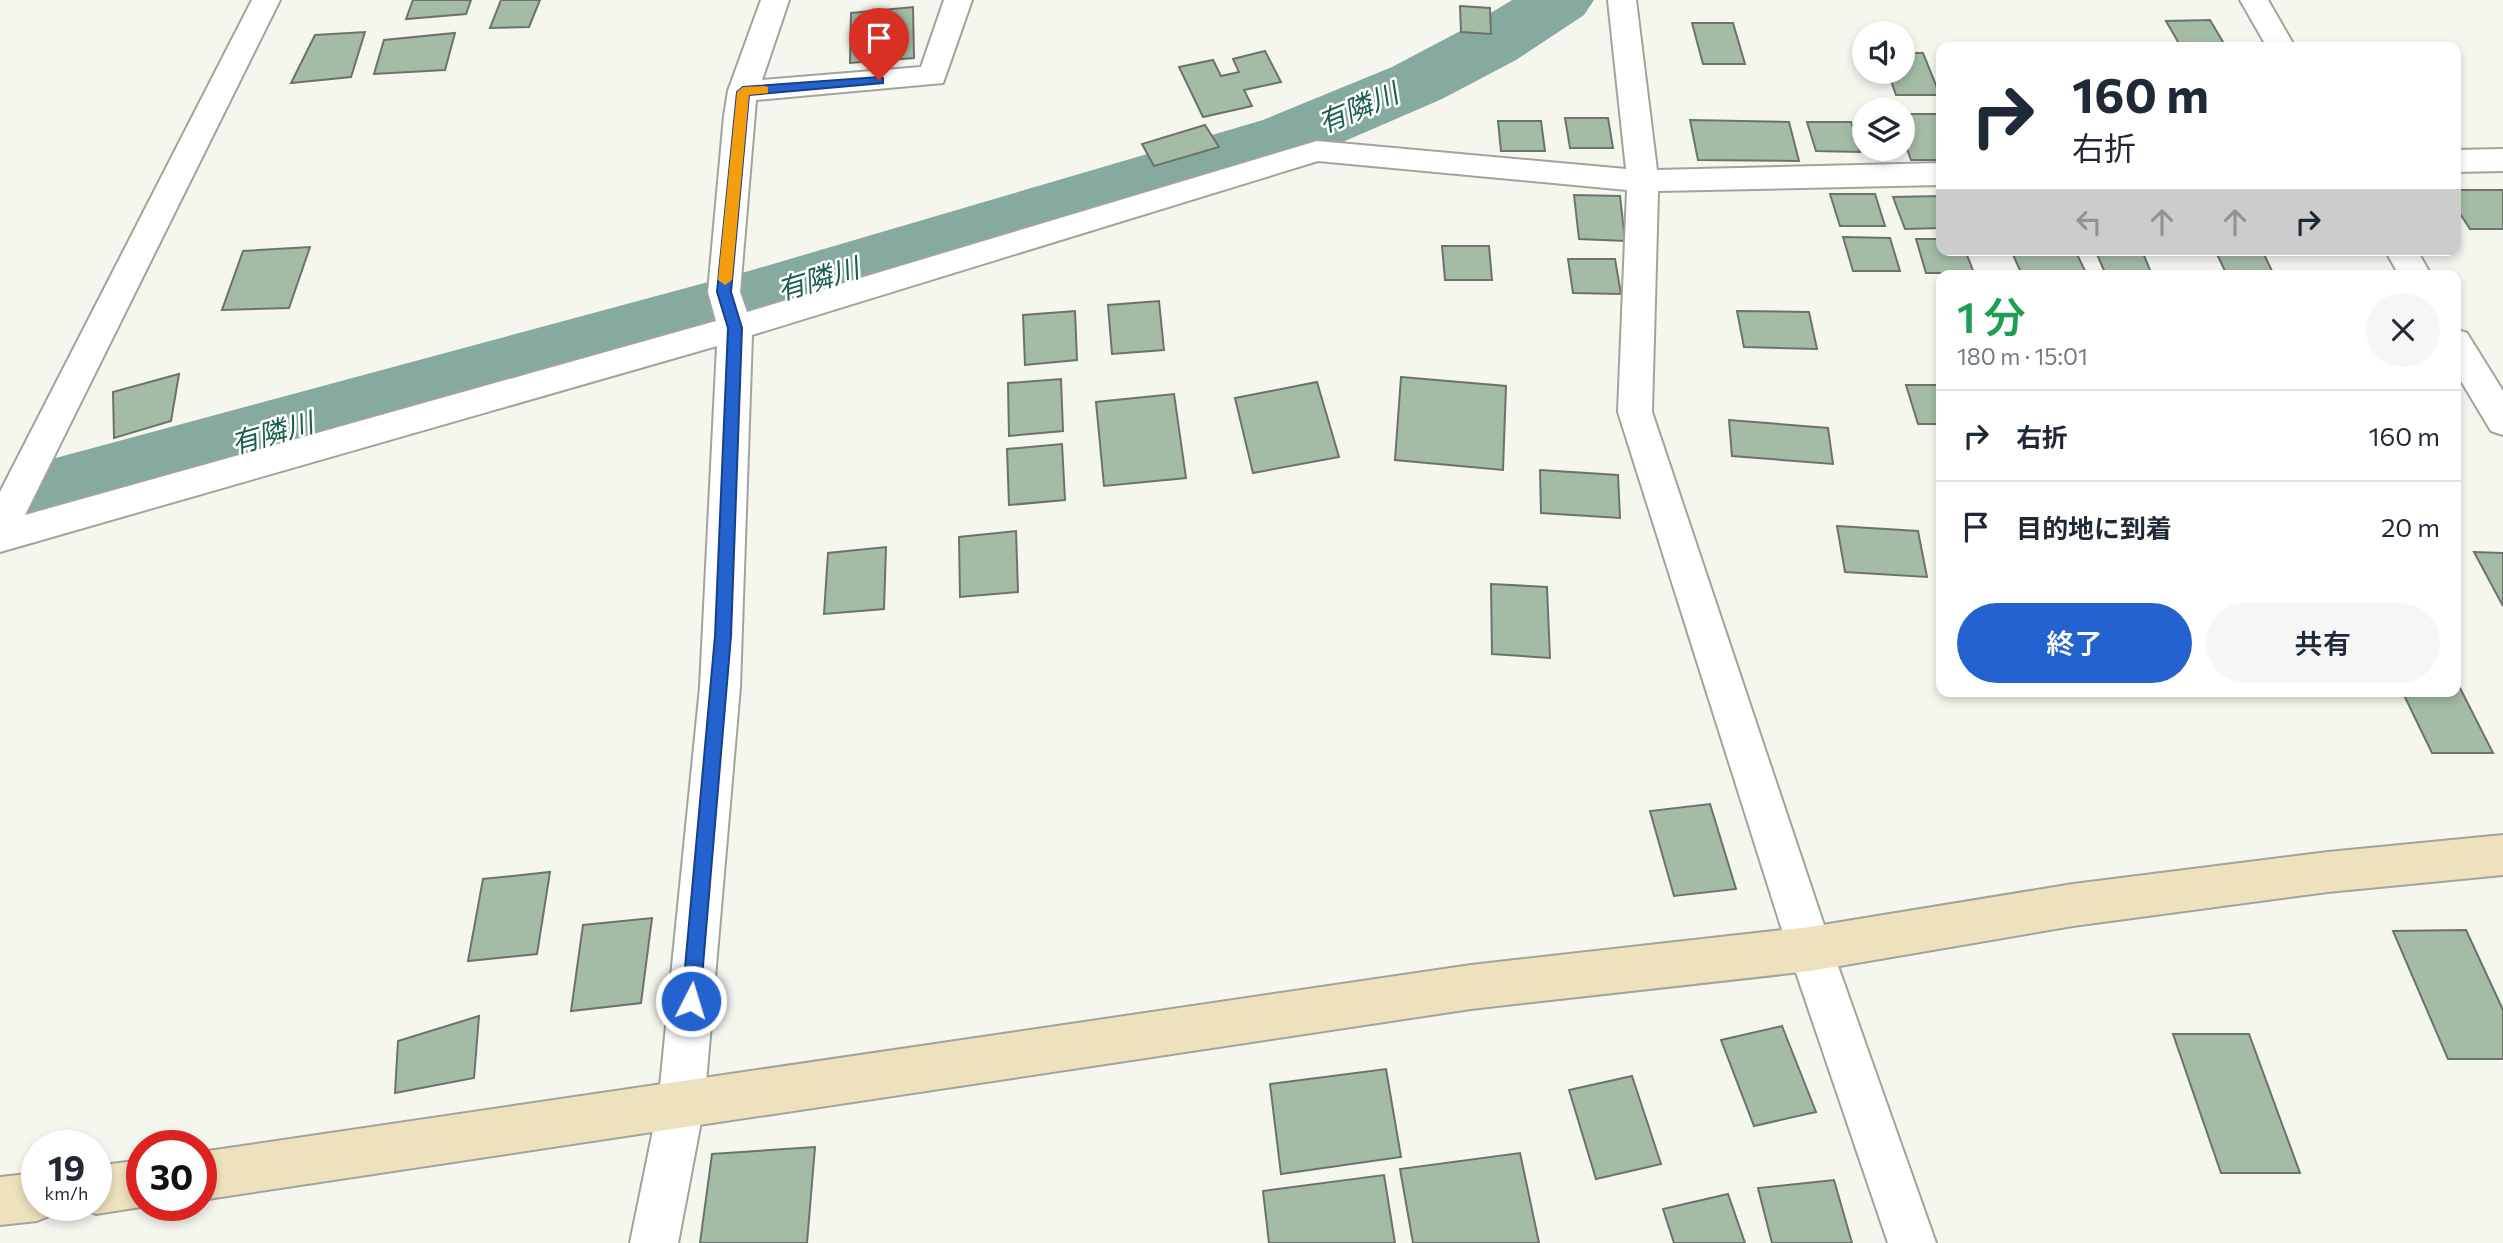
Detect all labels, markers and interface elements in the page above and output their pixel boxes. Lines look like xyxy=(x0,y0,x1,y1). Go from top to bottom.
pin xyxy=(849,8,909,80)
icon: arrive xyxy=(860,19,898,57)
map controls xyxy=(1852,21,1915,161)
button: sound xyxy=(1852,21,1915,84)
text: 160 m xyxy=(2072,63,2209,123)
icon: right xyxy=(1957,70,2048,161)
water label: 有隣川 xyxy=(1312,74,1406,139)
button: layers xyxy=(1852,98,1915,161)
text: 右折 xyxy=(2072,127,2136,167)
icon: left xyxy=(2070,203,2108,241)
icon: ahead xyxy=(2143,203,2181,241)
icon: ahead xyxy=(2216,203,2254,241)
icon: right xyxy=(2289,203,2327,241)
water label: 有隣川 xyxy=(773,249,866,307)
text: 1 分 xyxy=(1957,290,2026,342)
button: close xyxy=(2366,293,2440,367)
text: 180 m · 15:01 xyxy=(1957,342,2088,370)
water label: 有隣川 xyxy=(227,403,320,460)
icon: right xyxy=(1957,417,1995,455)
text: 160 m xyxy=(2368,420,2440,451)
text: 右折 xyxy=(2016,421,2068,452)
icon: arrive xyxy=(1957,508,1995,546)
text: 20 m xyxy=(2381,511,2440,542)
text: 目的地に到着 xyxy=(2016,512,2172,543)
button: 終了 xyxy=(1957,603,2192,683)
button: 共有 xyxy=(2206,603,2440,683)
position arrow xyxy=(654,964,728,1038)
speed limit sign: 30 xyxy=(126,1130,217,1221)
text: 19 xyxy=(48,1145,85,1188)
text: km/h xyxy=(45,1182,88,1204)

